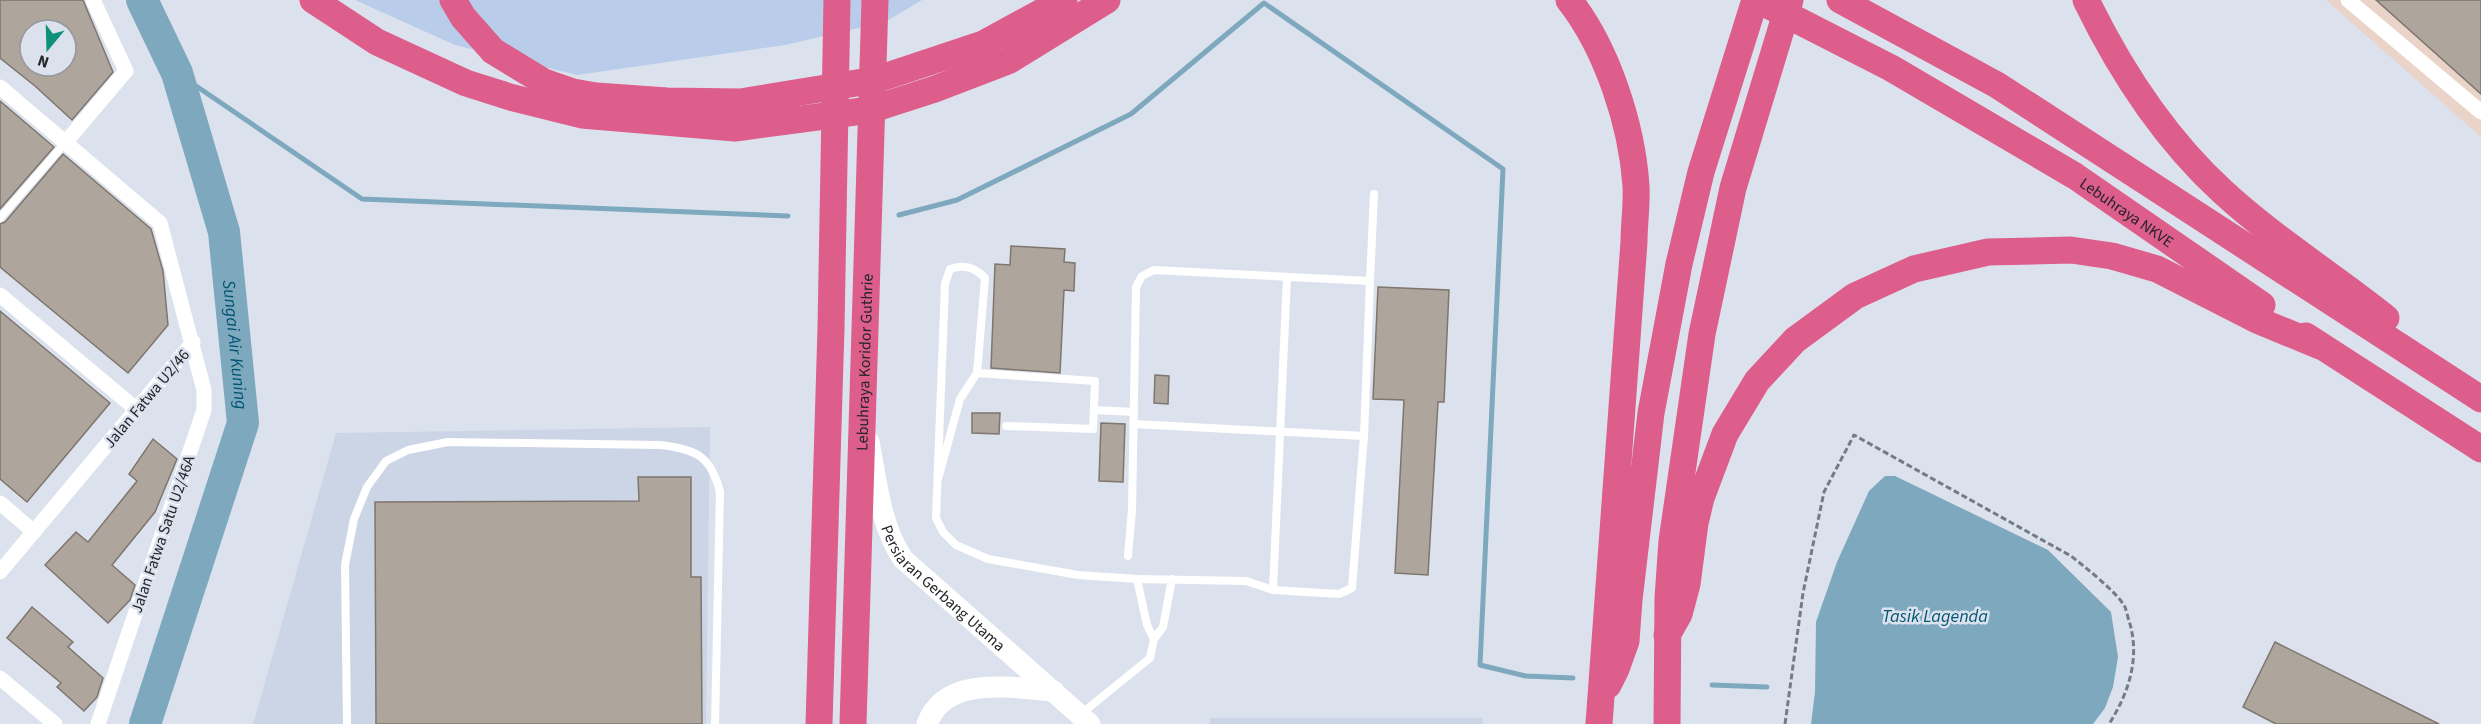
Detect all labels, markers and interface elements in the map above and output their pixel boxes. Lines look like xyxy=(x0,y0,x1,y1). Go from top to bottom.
north arrow xyxy=(18,18,78,78)
text: N xyxy=(35,49,52,73)
street label: Lebuhraya NKVE xyxy=(2075,173,2178,253)
street label: Lebuhraya Koridor Guthrie xyxy=(851,273,879,451)
water label: Sungai Air Kuning xyxy=(216,279,254,411)
street label: Jalan Fatwa U2/46 xyxy=(99,344,195,453)
street label: Jalan Fatwa Satu U2/46A xyxy=(126,452,200,616)
street label: Persiaran Gerbang Utama xyxy=(875,522,1010,657)
water label: Tasik Lagenda xyxy=(1882,604,1988,629)

